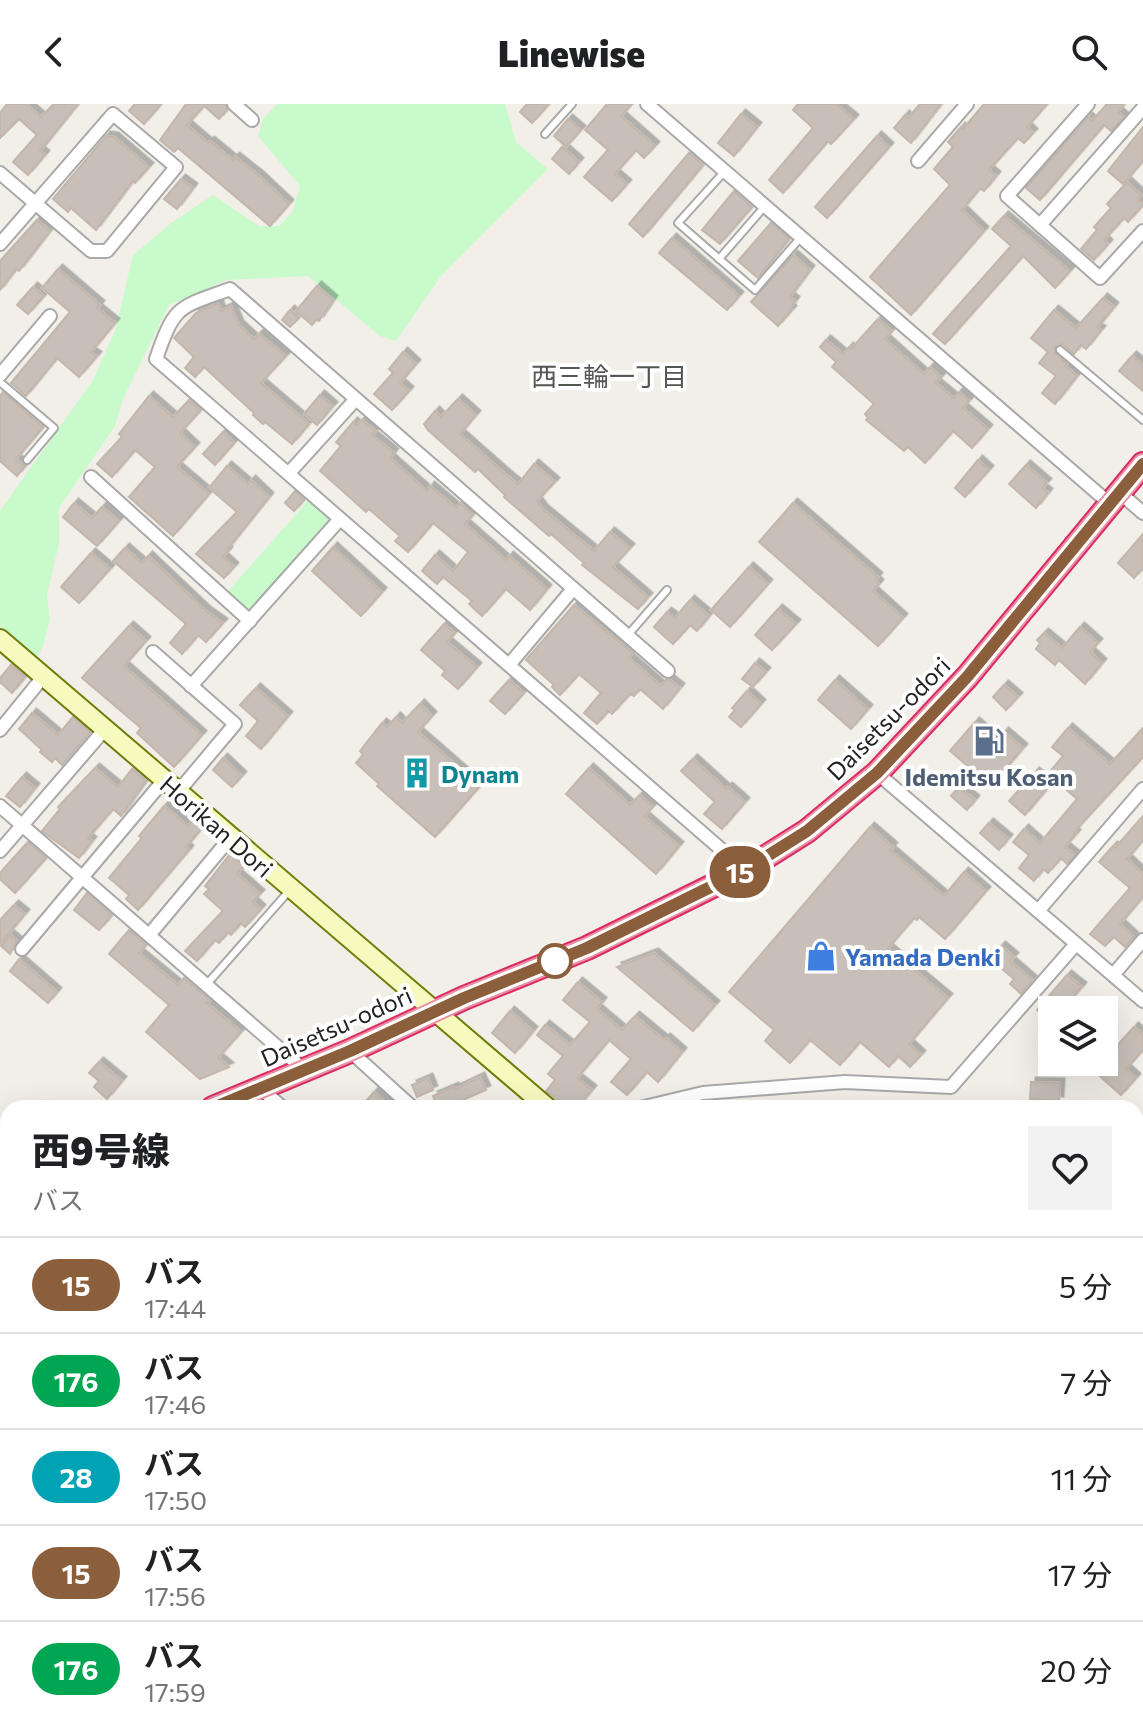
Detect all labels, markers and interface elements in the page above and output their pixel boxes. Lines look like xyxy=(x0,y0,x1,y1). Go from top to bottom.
icon: back xyxy=(32,30,76,74)
text: Linewise xyxy=(498,30,645,74)
icon: search xyxy=(1067,30,1111,74)
district label: 西三輪一丁目 xyxy=(531,360,687,391)
street label: Daisetsu-odori xyxy=(820,650,956,786)
fuel station icon: Idemitsu Kosan xyxy=(972,724,1006,758)
building icon: Dynam xyxy=(400,756,434,790)
place label: Dynam xyxy=(441,759,519,788)
place label: Idemitsu Kosan xyxy=(904,762,1074,791)
street label: Horikan Dori xyxy=(155,769,279,883)
line badge: 15 xyxy=(704,846,776,898)
text: 15 xyxy=(726,855,755,889)
shop icon: Yamada Denki xyxy=(804,939,838,973)
place label: Yamada Denki xyxy=(845,942,1001,971)
unlabelled marker xyxy=(538,944,572,978)
street label: Daisetsu-odori xyxy=(256,980,416,1072)
map controls xyxy=(1038,996,1118,1076)
button: layers xyxy=(1038,996,1118,1076)
text: 西9号線 xyxy=(32,1126,170,1173)
button: heart xyxy=(1028,1126,1112,1210)
text: バス xyxy=(32,1184,84,1215)
text: バス xyxy=(144,1252,204,1289)
text: 5 分 xyxy=(1059,1267,1112,1304)
text: 15 xyxy=(62,1268,91,1302)
text: 17:44 xyxy=(144,1292,206,1323)
text: バス xyxy=(144,1348,204,1385)
text: 7 分 xyxy=(1060,1363,1112,1400)
text: 176 xyxy=(53,1364,99,1398)
text: 17:46 xyxy=(144,1388,206,1419)
text: バス xyxy=(144,1444,204,1481)
text: 11 分 xyxy=(1051,1459,1112,1496)
text: 28 xyxy=(59,1460,93,1494)
text: 17:50 xyxy=(144,1484,207,1515)
text: バス xyxy=(144,1540,204,1577)
text: 17 分 xyxy=(1048,1555,1112,1592)
text: 15 xyxy=(62,1556,91,1590)
text: 17:56 xyxy=(144,1580,206,1611)
text: バス xyxy=(144,1636,204,1673)
text: 20 分 xyxy=(1040,1651,1112,1688)
text: 176 xyxy=(53,1652,99,1686)
text: 17:59 xyxy=(144,1676,206,1707)

